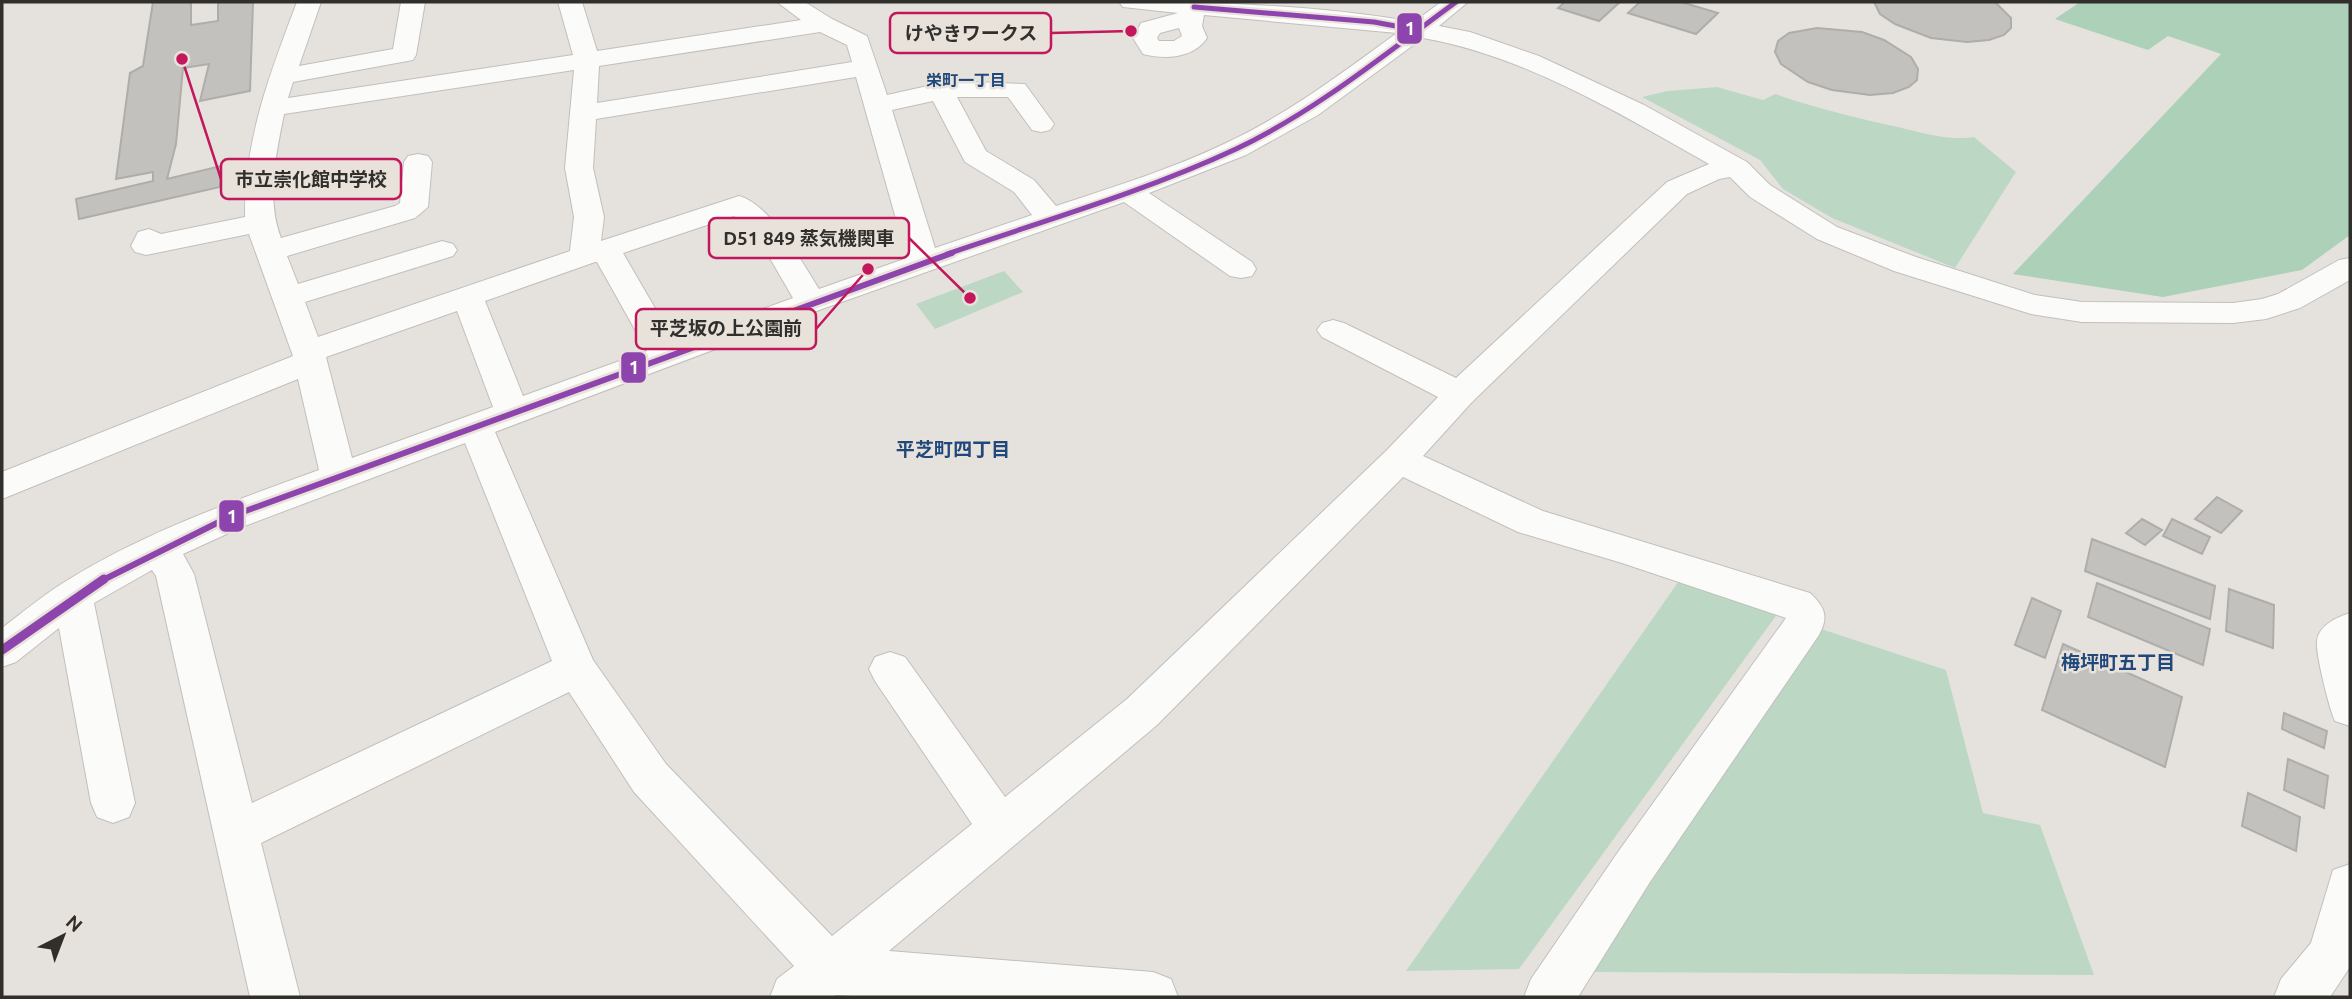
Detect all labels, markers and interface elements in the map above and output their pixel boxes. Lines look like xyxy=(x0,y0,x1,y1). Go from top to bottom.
line badge: 1 xyxy=(1396,12,1423,45)
callout: けやきワークス xyxy=(890,13,1051,53)
text: 1 xyxy=(1405,17,1415,39)
text: けやきワークス xyxy=(905,22,1037,44)
district label: 栄町一丁目 xyxy=(926,71,1006,89)
callout: 市立崇化館中学校 xyxy=(221,159,401,199)
text: 市立崇化館中学校 xyxy=(235,168,387,190)
callout: D51 849 蒸気機関車 xyxy=(709,218,909,258)
text: D51 849 蒸気機関車 xyxy=(723,227,895,249)
callout: 平芝坂の上公園前 xyxy=(636,309,816,349)
text: 平芝坂の上公園前 xyxy=(650,317,802,339)
line badge: 1 xyxy=(620,351,647,384)
text: 1 xyxy=(629,356,639,378)
district label: 平芝町四丁目 xyxy=(896,438,1010,460)
line badge: 1 xyxy=(218,499,245,533)
text: 1 xyxy=(227,505,237,527)
district label: 梅坪町五丁目 xyxy=(2061,651,2175,673)
north arrow xyxy=(28,901,98,971)
text: N xyxy=(62,910,87,936)

